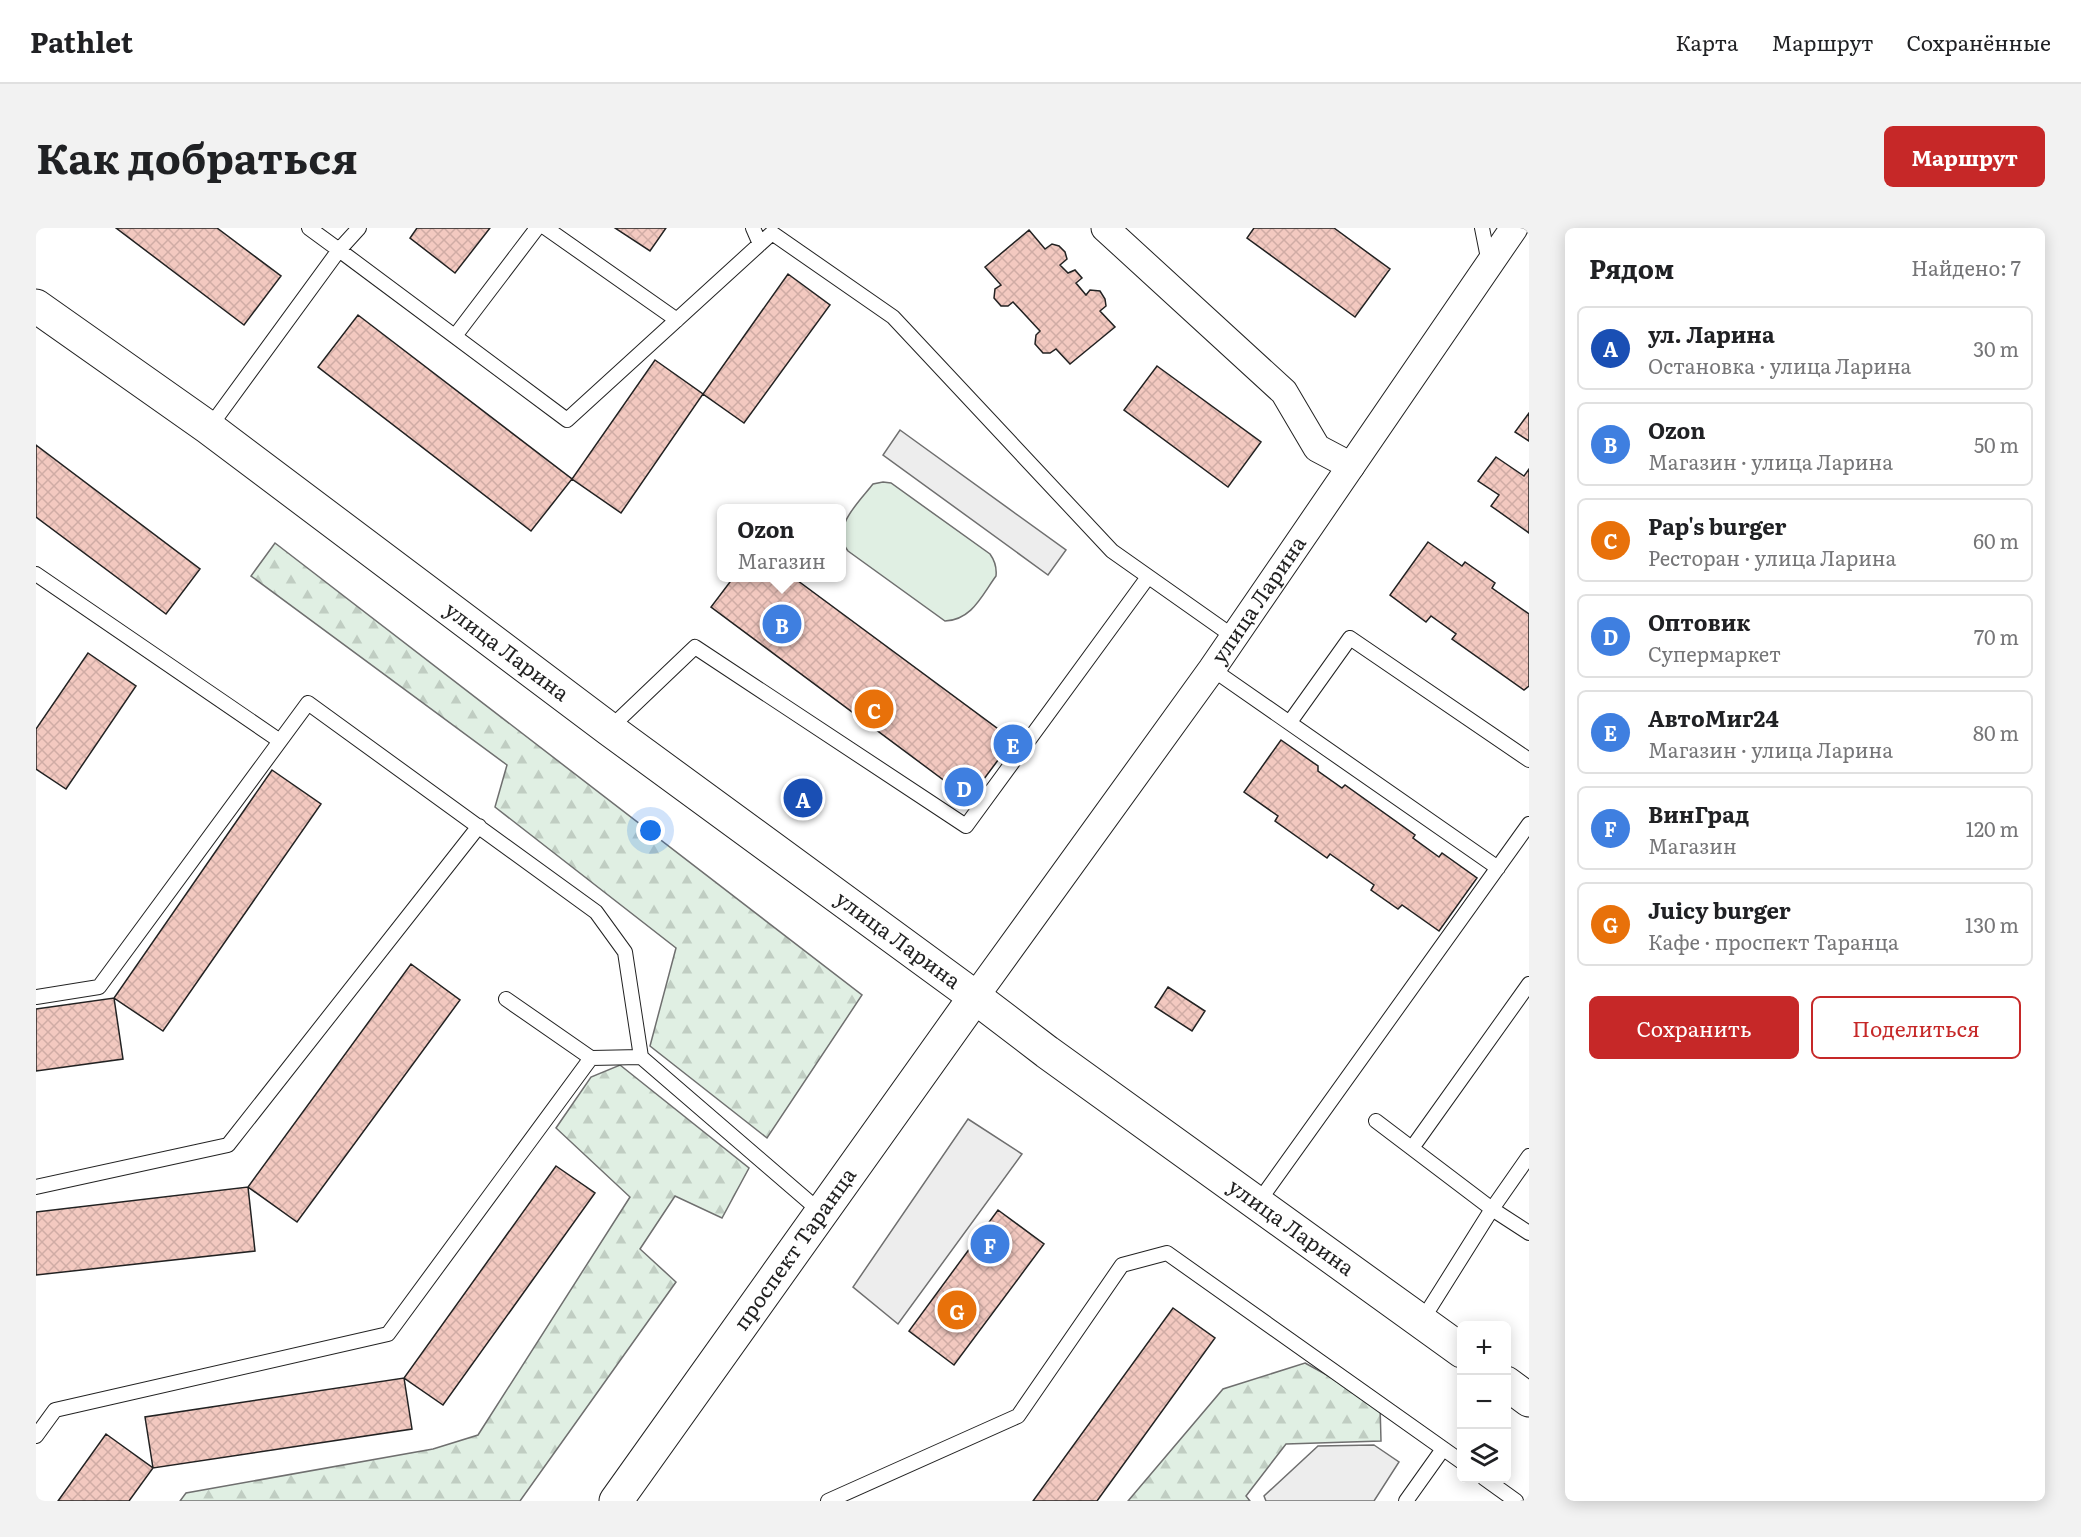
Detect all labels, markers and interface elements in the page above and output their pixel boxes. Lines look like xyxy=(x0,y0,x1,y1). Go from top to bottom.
text: Pathlet xyxy=(30,20,133,62)
text: Карта xyxy=(1675,26,1738,57)
text: Маршрут xyxy=(1771,26,1873,57)
text: Сохранённые xyxy=(1906,26,2051,57)
text: Как добраться xyxy=(36,125,358,187)
button: Маршрут xyxy=(1884,126,2045,187)
text: Рядом xyxy=(1589,248,1674,287)
text: Найдено: 7 xyxy=(1911,252,2021,282)
text: ул. Ларина xyxy=(1648,317,1775,350)
text: A xyxy=(1603,333,1618,363)
text: 30 m xyxy=(1973,333,2019,363)
text: Остановка · улица Ларина xyxy=(1648,350,1911,380)
text: Ozon xyxy=(1648,413,1705,446)
text: B xyxy=(1604,429,1617,459)
text: 50 m xyxy=(1974,429,2019,459)
text: Магазин · улица Ларина xyxy=(1648,446,1893,476)
popup xyxy=(717,504,846,582)
text: Pap's burger xyxy=(1648,509,1786,542)
text: Ozon xyxy=(737,512,795,545)
text: C xyxy=(1603,525,1618,555)
text: 60 m xyxy=(1973,525,2019,555)
street label: улица Ларина xyxy=(1202,528,1312,669)
text: Ресторан · улица Ларина xyxy=(1648,542,1896,572)
text: Магазин xyxy=(737,545,826,575)
street label: улица Ларина xyxy=(439,593,577,707)
pin: B xyxy=(762,602,802,646)
text: Оптовик xyxy=(1648,605,1751,638)
text: D xyxy=(1603,621,1618,651)
text: 70 m xyxy=(1974,621,2019,651)
text: Супермаркет xyxy=(1648,638,1781,668)
pin: C xyxy=(854,686,894,732)
text: АвтоМиг24 xyxy=(1648,701,1779,734)
text: E xyxy=(1604,717,1617,747)
text: 80 m xyxy=(1973,717,2019,747)
pin: E xyxy=(994,722,1032,766)
text: Магазин · улица Ларина xyxy=(1648,734,1893,764)
pin: D xyxy=(944,764,984,810)
pin: A xyxy=(784,776,822,820)
text: ВинГрад xyxy=(1648,797,1749,830)
text: F xyxy=(1604,813,1617,843)
text: 120 m xyxy=(1966,813,2019,843)
your location xyxy=(636,816,665,845)
text: Магазин xyxy=(1648,830,1737,860)
street label: улица Ларина xyxy=(830,882,969,995)
text: Juicy burger xyxy=(1648,893,1791,926)
text: G xyxy=(1603,909,1618,939)
text: 130 m xyxy=(1965,909,2019,939)
text: Кафе · проспект Таранца xyxy=(1648,926,1899,956)
button: Сохранить xyxy=(1589,996,1799,1059)
button: Поделиться xyxy=(1811,996,2021,1059)
street label: проспект Таранца xyxy=(724,1160,862,1336)
street label: улица Ларина xyxy=(1223,1170,1362,1282)
pin: F xyxy=(970,1222,1010,1266)
pin: G xyxy=(938,1288,976,1332)
map controls xyxy=(1457,1321,1511,1483)
button: + xyxy=(1457,1321,1511,1375)
button: − xyxy=(1457,1375,1511,1429)
button: layers xyxy=(1457,1429,1511,1483)

